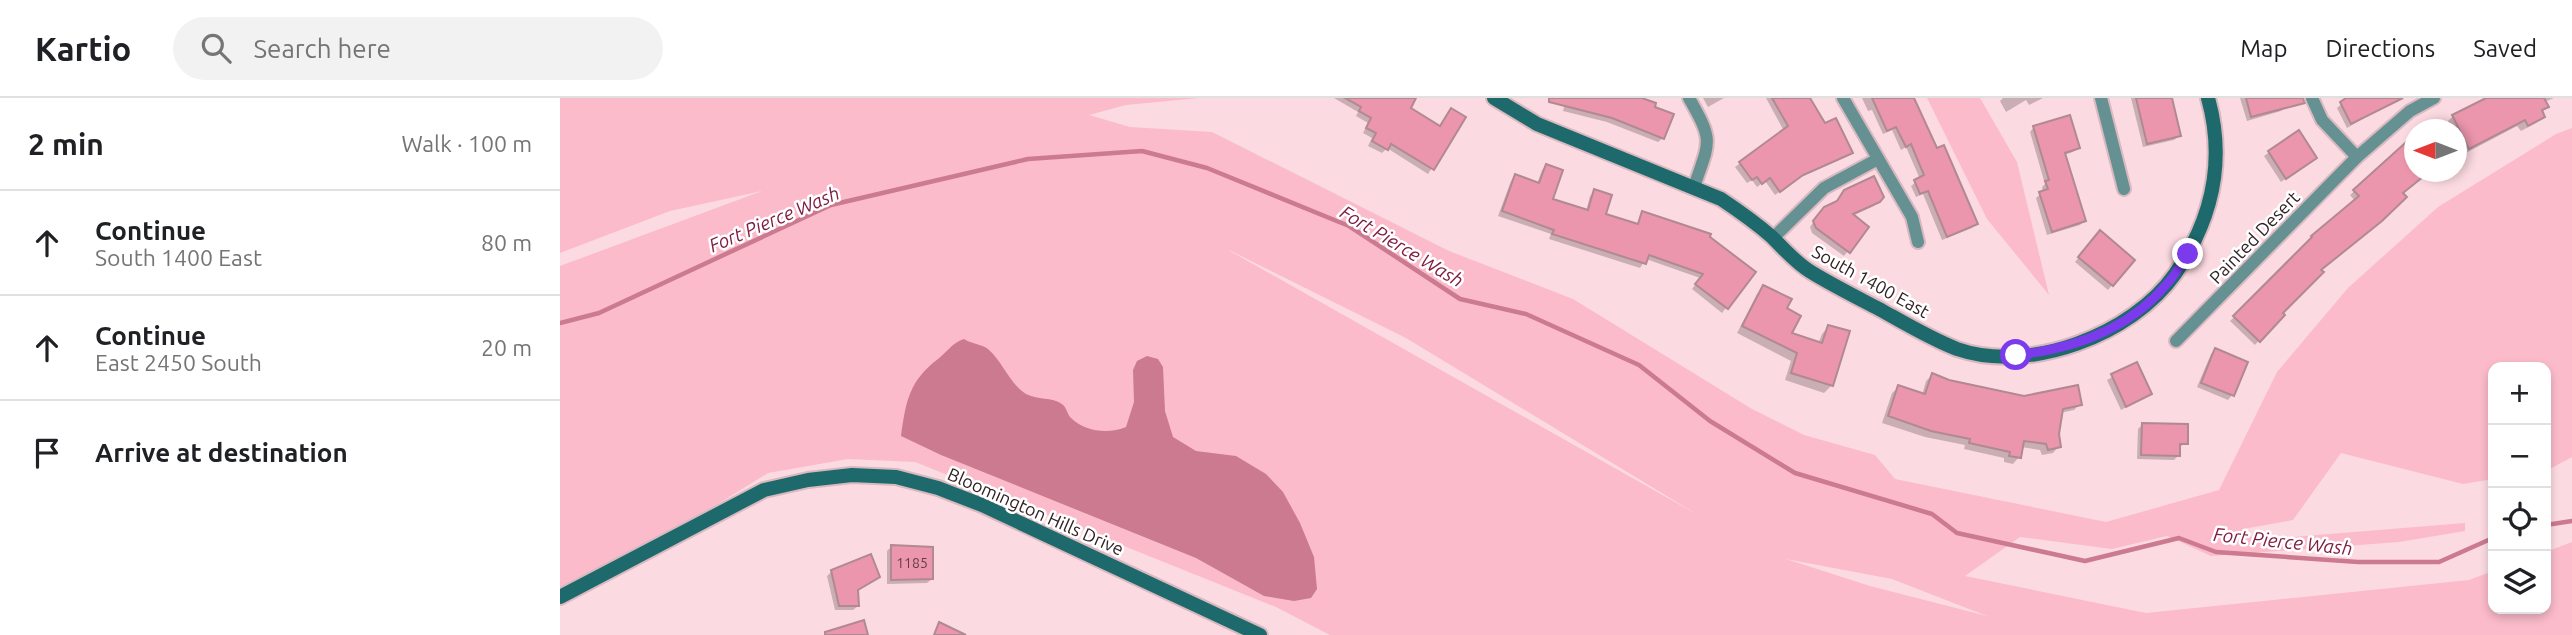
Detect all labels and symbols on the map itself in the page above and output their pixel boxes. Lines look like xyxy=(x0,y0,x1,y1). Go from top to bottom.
north arrow xyxy=(2404,119,2467,182)
water label: Fort Pierce Wash xyxy=(705,182,843,256)
street label: Painted Desert xyxy=(2205,187,2303,287)
water label: Fort Pierce Wash xyxy=(1336,201,1468,291)
route end xyxy=(2172,238,2203,269)
street label: South 1400 East xyxy=(1809,241,1933,321)
route start xyxy=(2000,339,2031,370)
street label: Bloomington Hills Drive xyxy=(945,463,1127,559)
water label: Fort Pierce Wash xyxy=(2212,523,2354,559)
house number: 1185 xyxy=(896,555,928,571)

